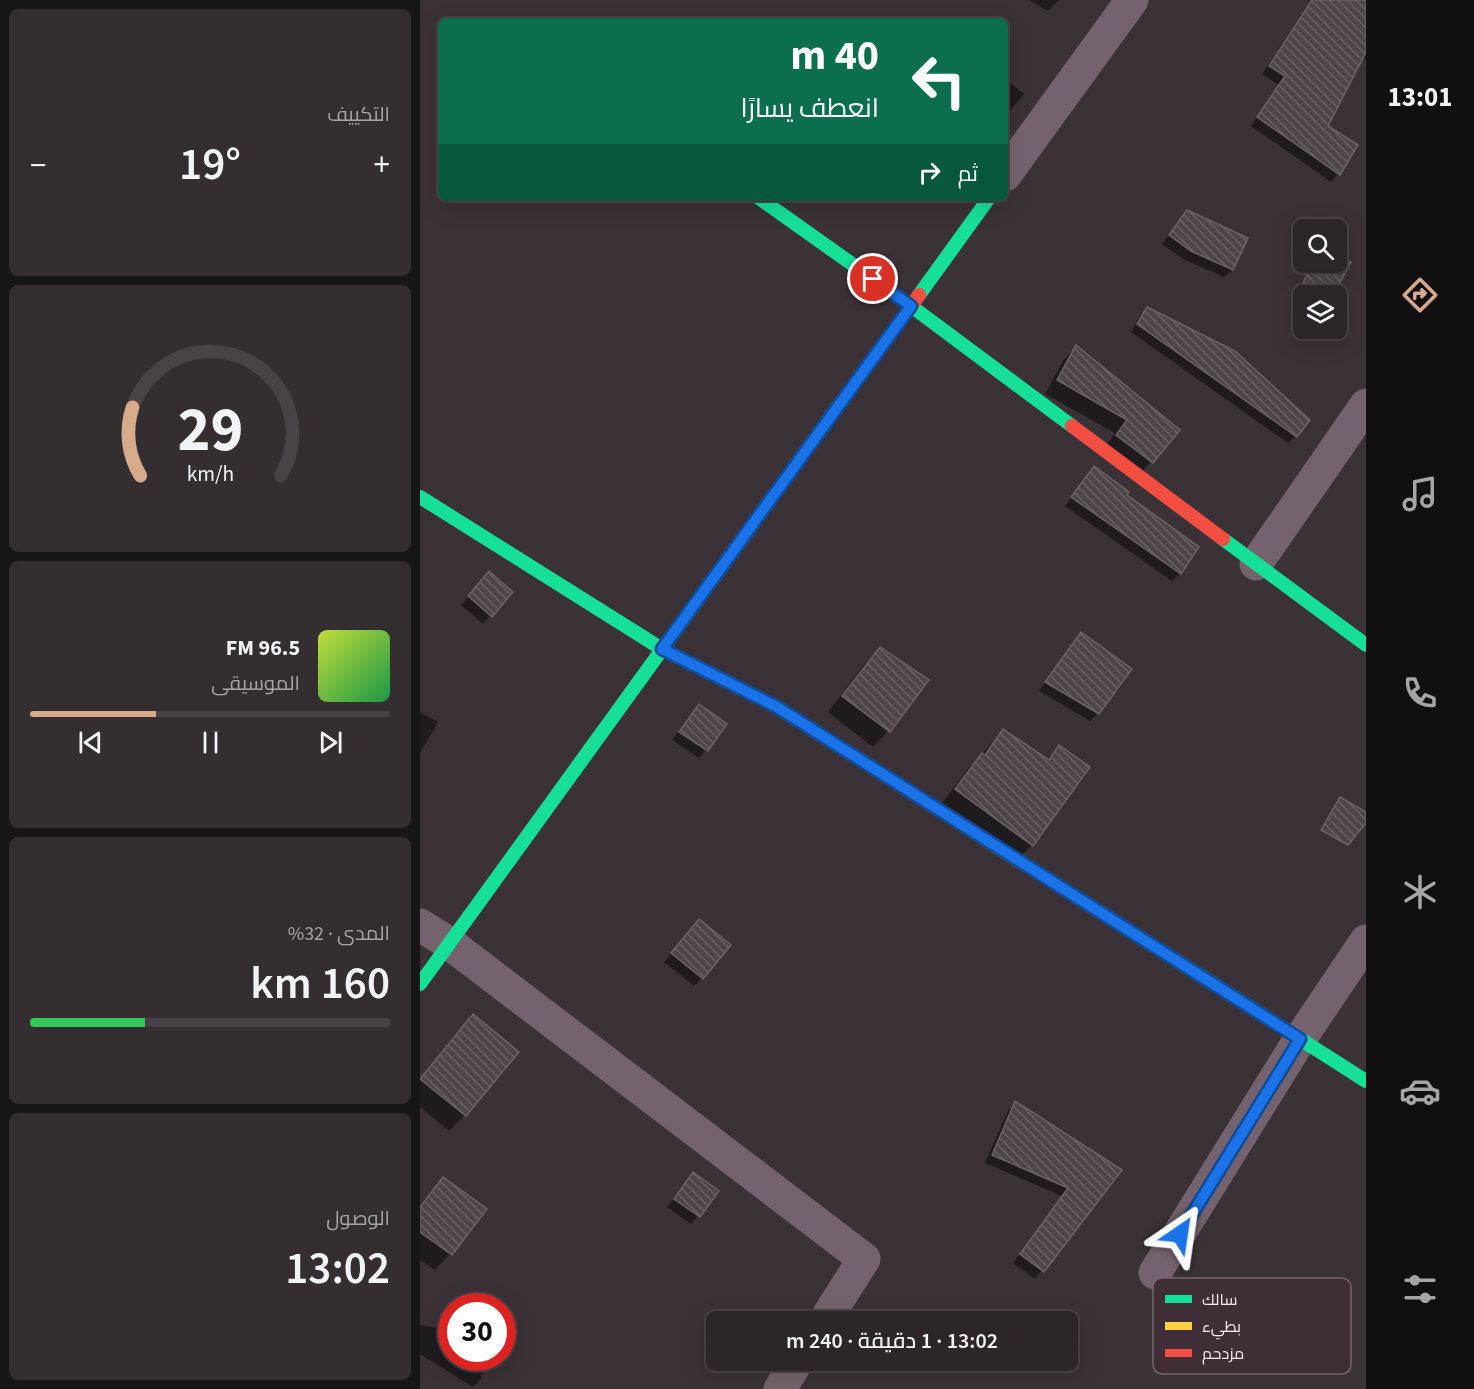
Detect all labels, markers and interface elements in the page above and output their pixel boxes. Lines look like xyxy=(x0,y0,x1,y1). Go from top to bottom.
text: 40 m xyxy=(790,26,879,86)
icon: left xyxy=(900,42,978,120)
text: 13:01 xyxy=(1387,78,1453,117)
text: انعطف يسارًا xyxy=(740,89,879,128)
text: التكييف xyxy=(327,101,390,129)
text: 19° xyxy=(179,133,241,197)
text: − xyxy=(30,142,46,189)
text: + xyxy=(374,142,390,189)
icon: right xyxy=(913,156,946,189)
text: ثم xyxy=(958,158,978,190)
map controls xyxy=(1293,219,1347,339)
button: search xyxy=(1293,219,1347,273)
pin xyxy=(847,253,898,304)
icon: arrive xyxy=(856,262,889,295)
icon: directions xyxy=(1399,274,1441,316)
button: layers xyxy=(1293,285,1347,339)
text: 29 xyxy=(177,386,243,475)
text: km/h xyxy=(186,459,234,490)
icon: music xyxy=(1399,473,1441,515)
text: 96.5 FM xyxy=(226,632,300,664)
text: الموسيقى xyxy=(211,670,300,698)
icon: phone xyxy=(1399,672,1441,714)
icon: previous xyxy=(74,726,107,759)
icon: pause xyxy=(194,726,227,759)
icon: next xyxy=(314,726,347,759)
icon: climate xyxy=(1399,871,1441,913)
text: المدى · 32% xyxy=(288,920,390,948)
text: 160 km xyxy=(250,952,390,1016)
icon: car xyxy=(1399,1070,1441,1112)
position arrow xyxy=(1148,1202,1212,1266)
text: الوصول xyxy=(326,1205,390,1233)
text: 13:02 xyxy=(285,1237,390,1301)
icon: filters xyxy=(1399,1268,1441,1310)
legend xyxy=(1153,1278,1351,1374)
text: سالك xyxy=(1202,1289,1237,1311)
speed limit sign: 30 xyxy=(438,1293,516,1371)
text: بطيء xyxy=(1202,1316,1241,1340)
text: 13:02 · 1 دقيقة · 240 m xyxy=(786,1325,998,1357)
text: مزدحم xyxy=(1202,1343,1244,1365)

